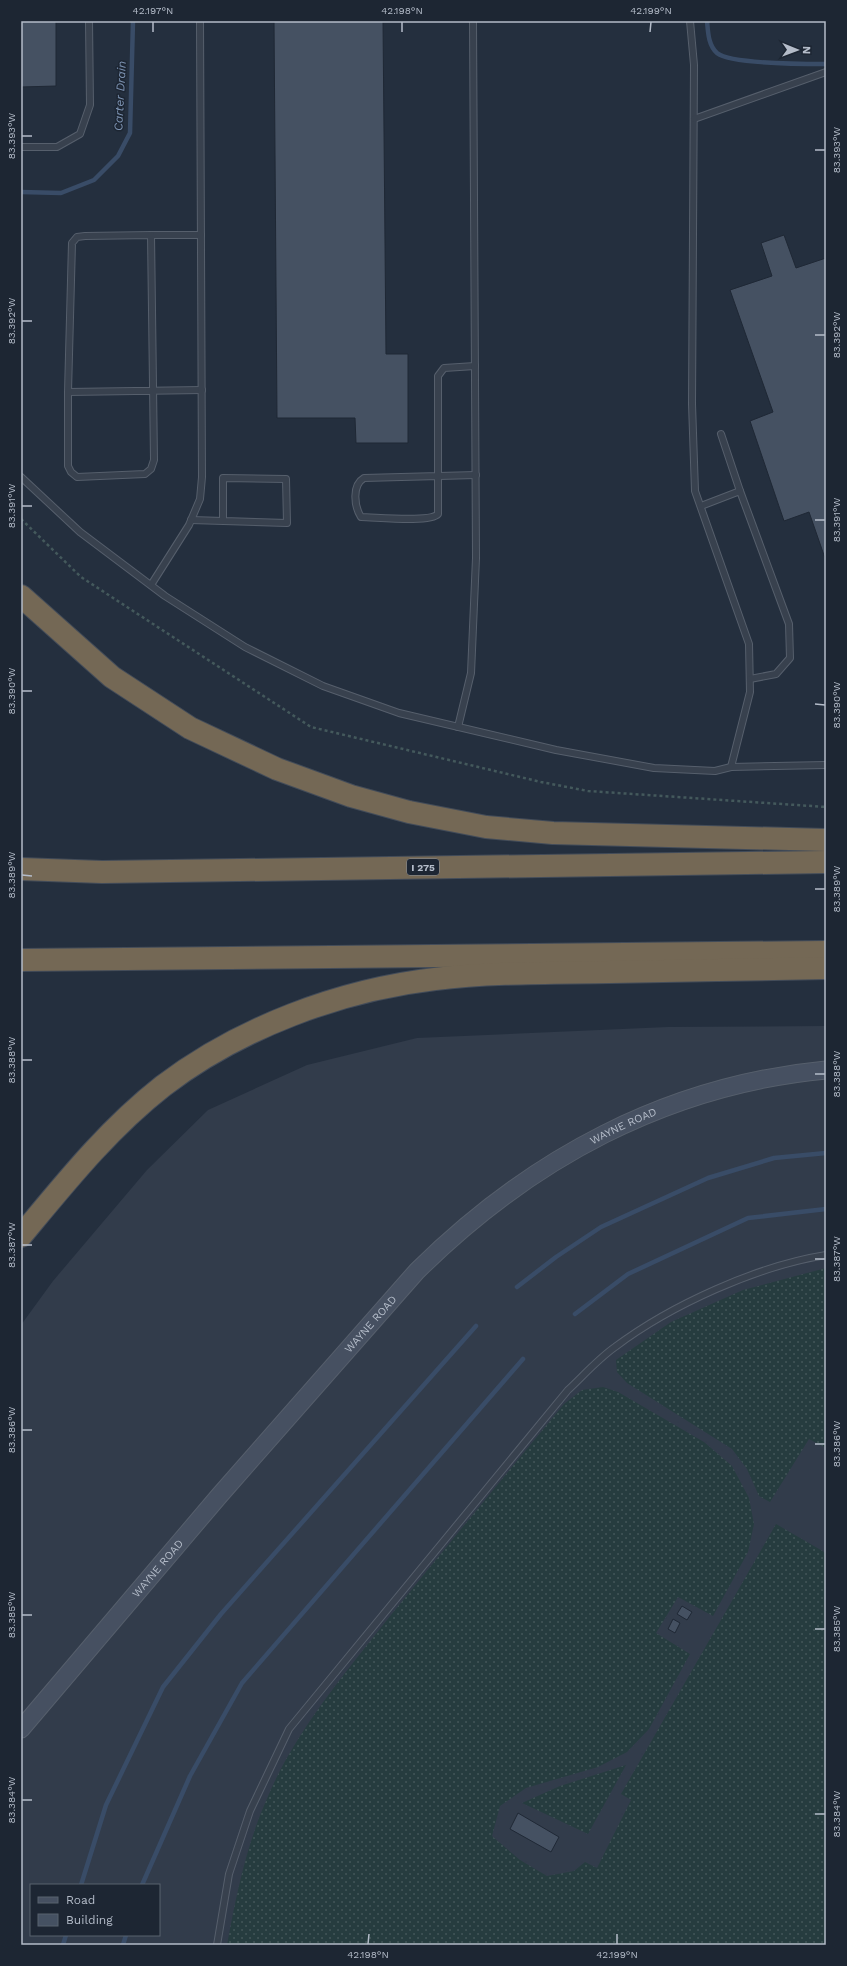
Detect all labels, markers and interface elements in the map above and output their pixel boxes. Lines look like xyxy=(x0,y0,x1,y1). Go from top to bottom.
text: 42.197°N xyxy=(133,5,173,16)
text: 42.198°N xyxy=(381,5,423,16)
text: 42.199°N xyxy=(630,5,672,16)
north arrow xyxy=(777,30,817,70)
text: N xyxy=(800,46,813,54)
water label: Carter Drain xyxy=(111,60,129,132)
text: 83.393°W xyxy=(6,112,17,159)
text: 83.393°W xyxy=(831,126,842,173)
text: 83.392°W xyxy=(6,297,17,344)
text: 83.392°W xyxy=(831,311,842,358)
text: 83.391°W xyxy=(6,483,17,528)
text: 83.391°W xyxy=(831,497,842,542)
text: 83.390°W xyxy=(6,667,17,714)
text: 83.390°W xyxy=(831,681,842,728)
text: 83.389°W xyxy=(6,851,17,898)
road number: I 275 xyxy=(407,859,439,875)
text: 83.389°W xyxy=(831,865,842,912)
text: 83.388°W xyxy=(6,1036,17,1083)
text: 83.388°W xyxy=(831,1050,842,1097)
street label: WAYNE ROAD xyxy=(588,1105,659,1147)
text: 83.387°W xyxy=(6,1222,17,1268)
text: 83.387°W xyxy=(831,1236,842,1282)
street label: WAYNE ROAD xyxy=(342,1293,400,1356)
text: 83.386°W xyxy=(6,1406,17,1453)
text: 83.386°W xyxy=(831,1420,842,1467)
street label: WAYNE ROAD xyxy=(130,1537,186,1600)
text: 83.385°W xyxy=(6,1591,17,1638)
text: 83.385°W xyxy=(831,1605,842,1652)
text: 83.384°W xyxy=(6,1776,17,1823)
text: 83.384°W xyxy=(831,1790,842,1837)
legend xyxy=(30,1884,160,1936)
text: Road xyxy=(66,1893,95,1907)
text: Building xyxy=(66,1913,113,1927)
text: 42.198°N xyxy=(347,1949,389,1960)
text: 42.199°N xyxy=(596,1949,638,1960)

